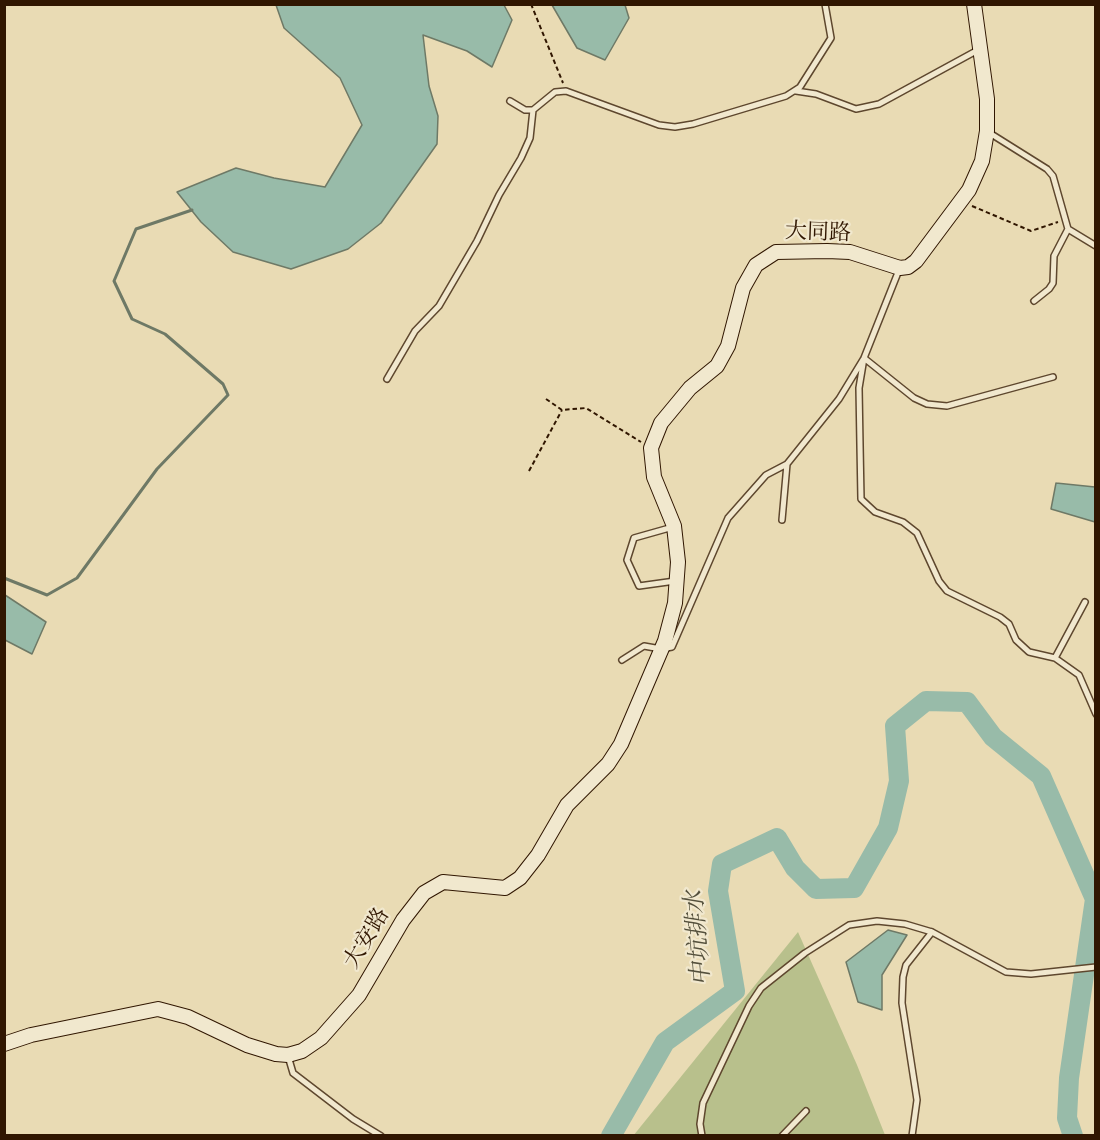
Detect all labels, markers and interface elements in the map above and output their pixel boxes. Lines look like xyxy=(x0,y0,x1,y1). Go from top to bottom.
street label: 大同路 xyxy=(785,220,851,248)
water label: 中坑排水 xyxy=(681,889,719,987)
street label: 大安路 xyxy=(340,904,396,974)

